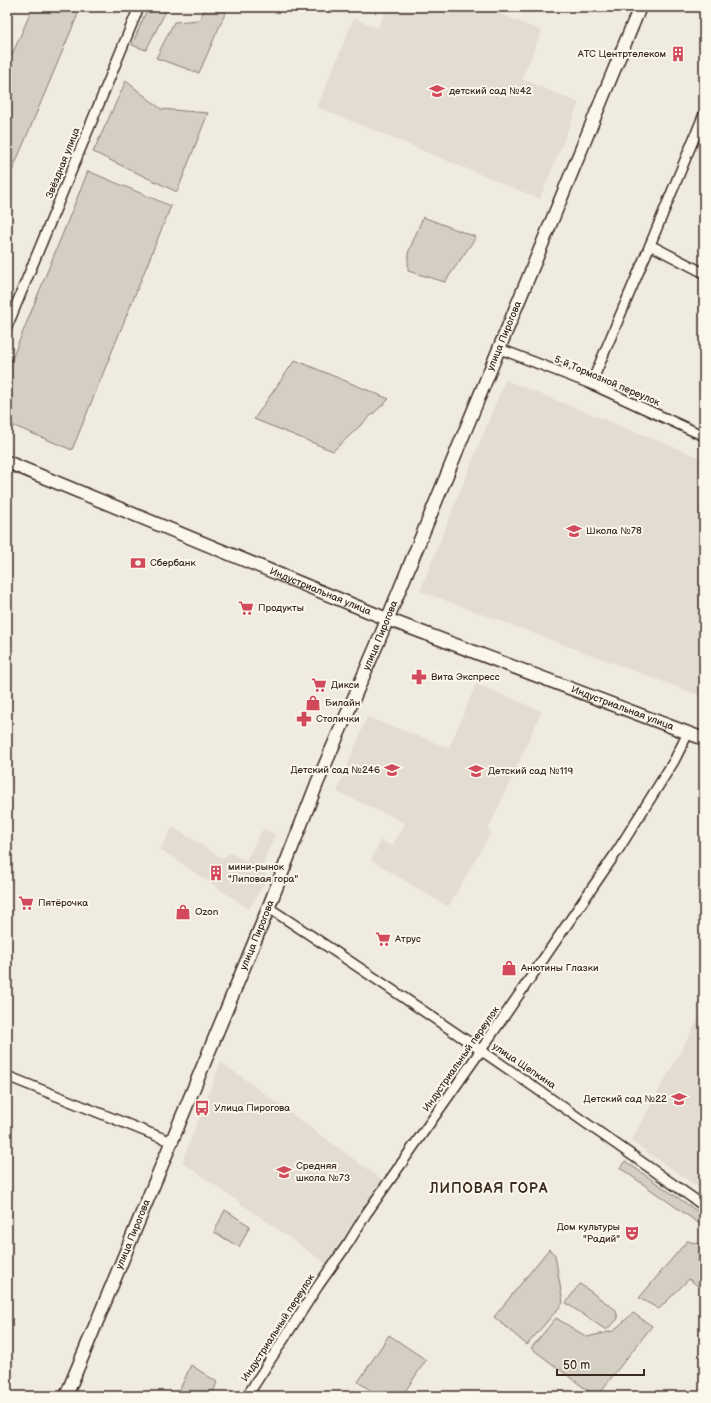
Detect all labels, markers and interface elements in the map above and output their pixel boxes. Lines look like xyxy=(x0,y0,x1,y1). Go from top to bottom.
building icon: АТС Центртелеком xyxy=(669,45,687,63)
place label: АТС Центртелеком xyxy=(577,48,666,60)
school or university icon: детский сад №42 xyxy=(428,82,446,100)
place label: детский сад №42 xyxy=(449,85,532,97)
street label: Звёздная улица xyxy=(43,126,83,200)
street label: улица Пирогова xyxy=(484,299,524,373)
street label: 5-й Тормозной переулок xyxy=(552,353,662,409)
school or university icon: Школа №78 xyxy=(565,522,583,540)
place label: Школа №78 xyxy=(586,525,642,537)
bank icon: Сбербанк xyxy=(129,554,147,572)
place label: Сбербанк xyxy=(150,557,197,569)
street label: Индустриальная улица xyxy=(268,565,373,618)
supermarket icon: Продукты xyxy=(237,599,255,617)
street label: улица Пирогова xyxy=(360,599,400,672)
place label: Продукты xyxy=(258,602,304,614)
pharmacy icon: Вита Экспресс xyxy=(410,668,428,686)
place label: Вита Экспресс xyxy=(431,671,500,683)
supermarket icon: Дикси xyxy=(310,676,328,694)
place label: Дикси xyxy=(331,679,359,691)
street label: Индустриальная улица xyxy=(570,683,676,733)
shop icon: Билайн xyxy=(304,694,322,712)
place label: Билайн xyxy=(325,697,360,709)
pharmacy icon: Столички xyxy=(295,710,313,728)
place label: Столички xyxy=(316,713,360,725)
school or university icon: Детский сад №246 xyxy=(383,761,401,779)
school or university icon: Детский сад №119 xyxy=(467,762,485,780)
place label: Детский сад №246 xyxy=(290,764,380,776)
place label: Детский сад №119 xyxy=(488,765,573,777)
place label: мини-рынок "Липовая гора" xyxy=(228,861,298,885)
building icon: мини-рынок "Липовая гора" xyxy=(207,864,225,882)
supermarket icon: Пятёрочка xyxy=(17,894,35,912)
place label: Пятёрочка xyxy=(38,897,88,909)
street label: улица Пирогова xyxy=(237,898,277,972)
shop icon: Ozon xyxy=(174,903,192,921)
place label: Ozon xyxy=(195,906,219,918)
supermarket icon: Атрус xyxy=(374,930,392,948)
place label: Атрус xyxy=(394,933,421,945)
shop icon: Анютины Глазки xyxy=(500,959,518,977)
place label: Анютины Глазки xyxy=(520,962,599,974)
street label: Индустриальный переулок xyxy=(420,1004,502,1114)
street label: улица Щепкина xyxy=(490,1040,558,1092)
school or university icon: Детский сад №22 xyxy=(670,1090,688,1108)
place label: Детский сад №22 xyxy=(584,1093,667,1105)
bus stop icon: Улица Пирогова xyxy=(193,1099,211,1117)
place label: Улица Пирогова xyxy=(214,1102,290,1114)
place label: Средняя школа №73 xyxy=(296,1160,350,1184)
school or university icon: Средняя школа №73 xyxy=(275,1163,293,1181)
district label: ЛИПОВАЯ ГОРА xyxy=(428,1180,549,1197)
street label: улица Пирогова xyxy=(113,1198,153,1271)
place label: Дом культуры "Радий" xyxy=(557,1221,620,1245)
theatre icon: Дом культуры "Радий" xyxy=(623,1224,641,1242)
street label: Индустриальный переулок xyxy=(239,1271,318,1384)
scale bar xyxy=(557,1351,644,1377)
text: 50 m xyxy=(563,1358,590,1373)

